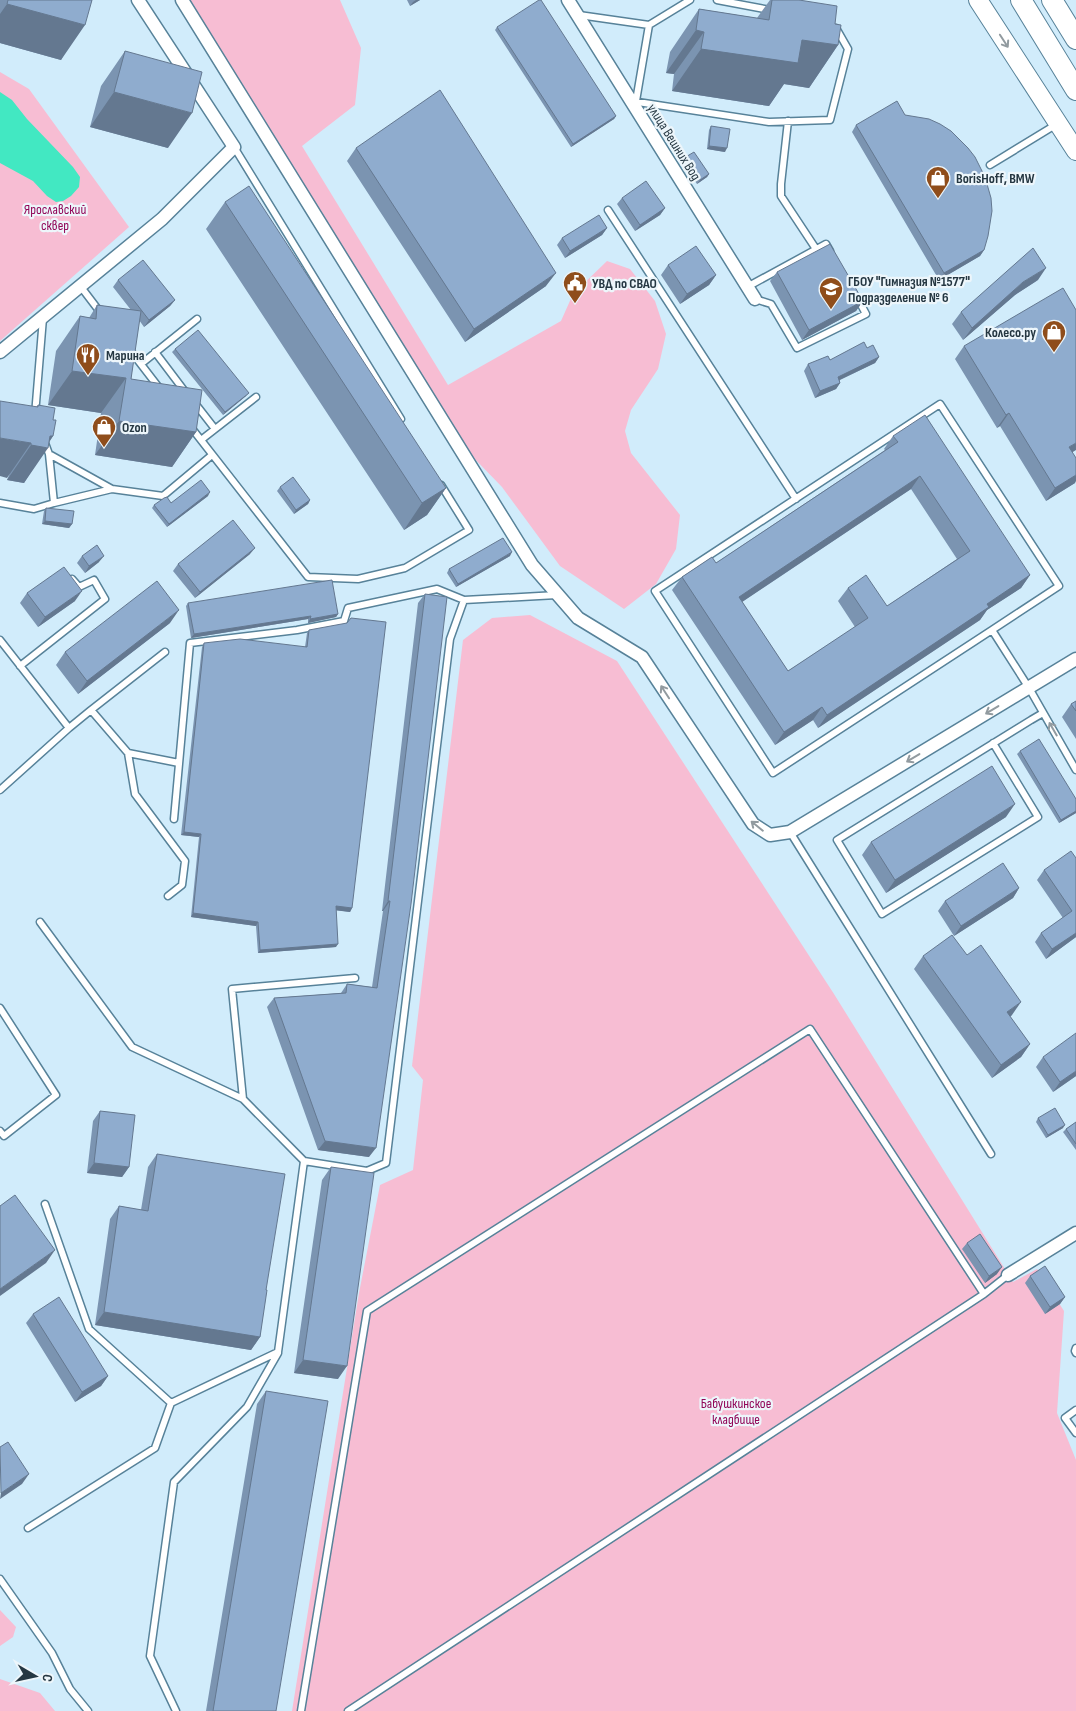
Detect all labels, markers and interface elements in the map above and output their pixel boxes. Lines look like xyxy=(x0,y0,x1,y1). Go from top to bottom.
one-way arrow xyxy=(1000,33,1010,47)
street label: улица Вешних Вод xyxy=(644,100,704,184)
shop icon: BorisHoff, BMW xyxy=(925,165,951,199)
place label: BorisHoff, BMW xyxy=(956,170,1035,187)
park label: Ярославский сквер xyxy=(24,201,86,234)
public building icon: УВД по СВАО xyxy=(562,270,588,304)
place label: ГБОУ "Гимназия №1577" Подразделение № 6 xyxy=(848,273,970,306)
place label: УВД по СВАО xyxy=(592,275,657,292)
school or university icon: ГБОУ "Гимназия №1577" Подразделение № 6 xyxy=(818,276,844,310)
shop icon: Колесо.ру xyxy=(1041,319,1067,353)
place label: Колесо.ру xyxy=(985,324,1036,341)
restaurant icon: Марина xyxy=(75,342,101,376)
place label: Марина xyxy=(106,347,145,364)
shop icon: Ozon xyxy=(91,414,117,448)
place label: Ozon xyxy=(122,419,147,436)
one-way arrow xyxy=(660,686,670,700)
one-way arrow xyxy=(985,706,999,716)
one-way arrow xyxy=(1047,722,1057,737)
one-way arrow xyxy=(906,754,920,764)
one-way arrow xyxy=(750,821,763,832)
park label: Бабушкинское кладбище xyxy=(701,1395,771,1428)
north arrow xyxy=(10,1651,60,1701)
text: С xyxy=(38,1673,56,1683)

